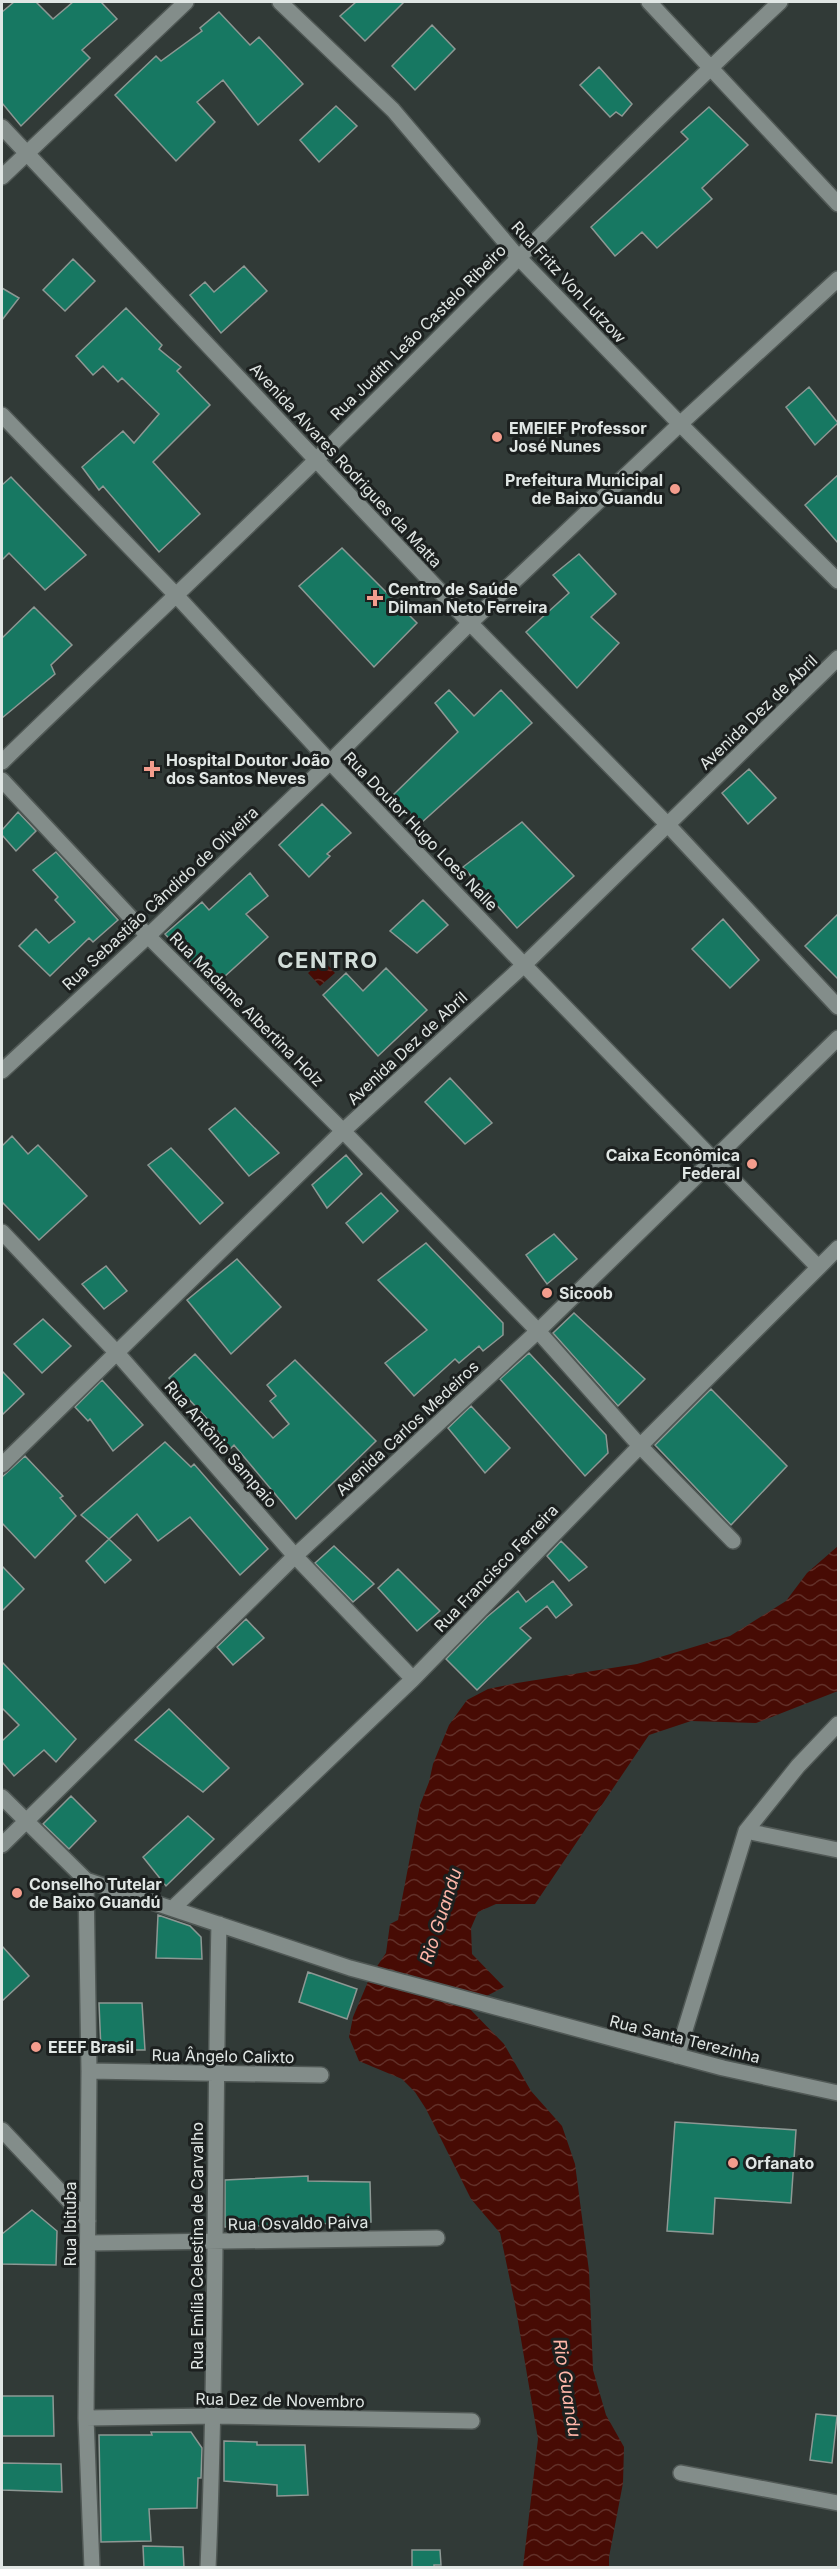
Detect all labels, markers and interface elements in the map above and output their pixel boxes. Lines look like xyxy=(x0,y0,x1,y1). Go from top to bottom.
street label: Rua Fritz Von Lutzow xyxy=(507,217,631,347)
street label: Rua Judith Leão Castelo Ribeiro xyxy=(326,240,510,424)
street label: Avenida Alvares Rodrigues da Matta xyxy=(246,359,446,571)
place label: EMEIEF Professor José Nunes xyxy=(509,418,647,456)
marker: EMEIEF Professor José Nunes xyxy=(490,430,504,444)
place label: Prefeitura Municipal de Baixo Guandu xyxy=(505,470,663,508)
marker: Prefeitura Municipal de Baixo Guandu xyxy=(668,482,682,496)
place label: Centro de Saúde Dilman Neto Ferreira xyxy=(388,579,548,617)
marker: Centro de Saúde Dilman Neto Ferreira xyxy=(366,589,384,607)
street label: Avenida Dez de Abril xyxy=(695,650,821,774)
street label: Rua Doutor Hugo Loes Nalle xyxy=(340,747,502,915)
place label: Hospital Doutor João dos Santos Neves xyxy=(166,750,330,788)
marker: Hospital Doutor João dos Santos Neves xyxy=(143,760,161,778)
street label: Rua Sebastião Cândido de Oliveira xyxy=(58,802,262,994)
street label: Rua Madame Albertina Holz xyxy=(166,928,328,1090)
district label: CENTRO xyxy=(277,947,379,973)
street label: Avenida Dez de Abril xyxy=(343,987,471,1109)
place label: Caixa Econômica Federal xyxy=(606,1145,740,1183)
marker: Caixa Econômica Federal xyxy=(745,1157,759,1171)
place label: Sicoob xyxy=(559,1283,613,1303)
marker: Sicoob xyxy=(540,1286,554,1300)
street label: Avenida Carlos Medeiros xyxy=(331,1356,483,1500)
street label: Rua Antônio Sampaio xyxy=(160,1376,282,1512)
street label: Rua Francisco Ferreira xyxy=(430,1500,562,1636)
water label: Rio Guandu xyxy=(415,1865,466,1966)
place label: Conselho Tutelar de Baixo Guandú xyxy=(29,1874,162,1912)
marker: Conselho Tutelar de Baixo Guandú xyxy=(10,1886,24,1900)
street label: Rua Santa Terezinha xyxy=(608,2011,762,2067)
place label: EEEF Brasil xyxy=(48,2037,134,2057)
marker: EEEF Brasil xyxy=(29,2040,43,2054)
street label: Rua Ângelo Calixto xyxy=(151,2045,295,2067)
street label: Rua Emília Celestina de Carvalho xyxy=(187,2122,207,2370)
place label: Orfanato xyxy=(745,2153,814,2173)
marker: Orfanato xyxy=(726,2156,740,2170)
street label: Rua Ibituba xyxy=(60,2182,80,2266)
street label: Rua Osvaldo Paiva xyxy=(228,2212,368,2234)
water label: Rio Guandu xyxy=(549,2337,586,2439)
street label: Rua Dez de Novembro xyxy=(195,2389,365,2411)

